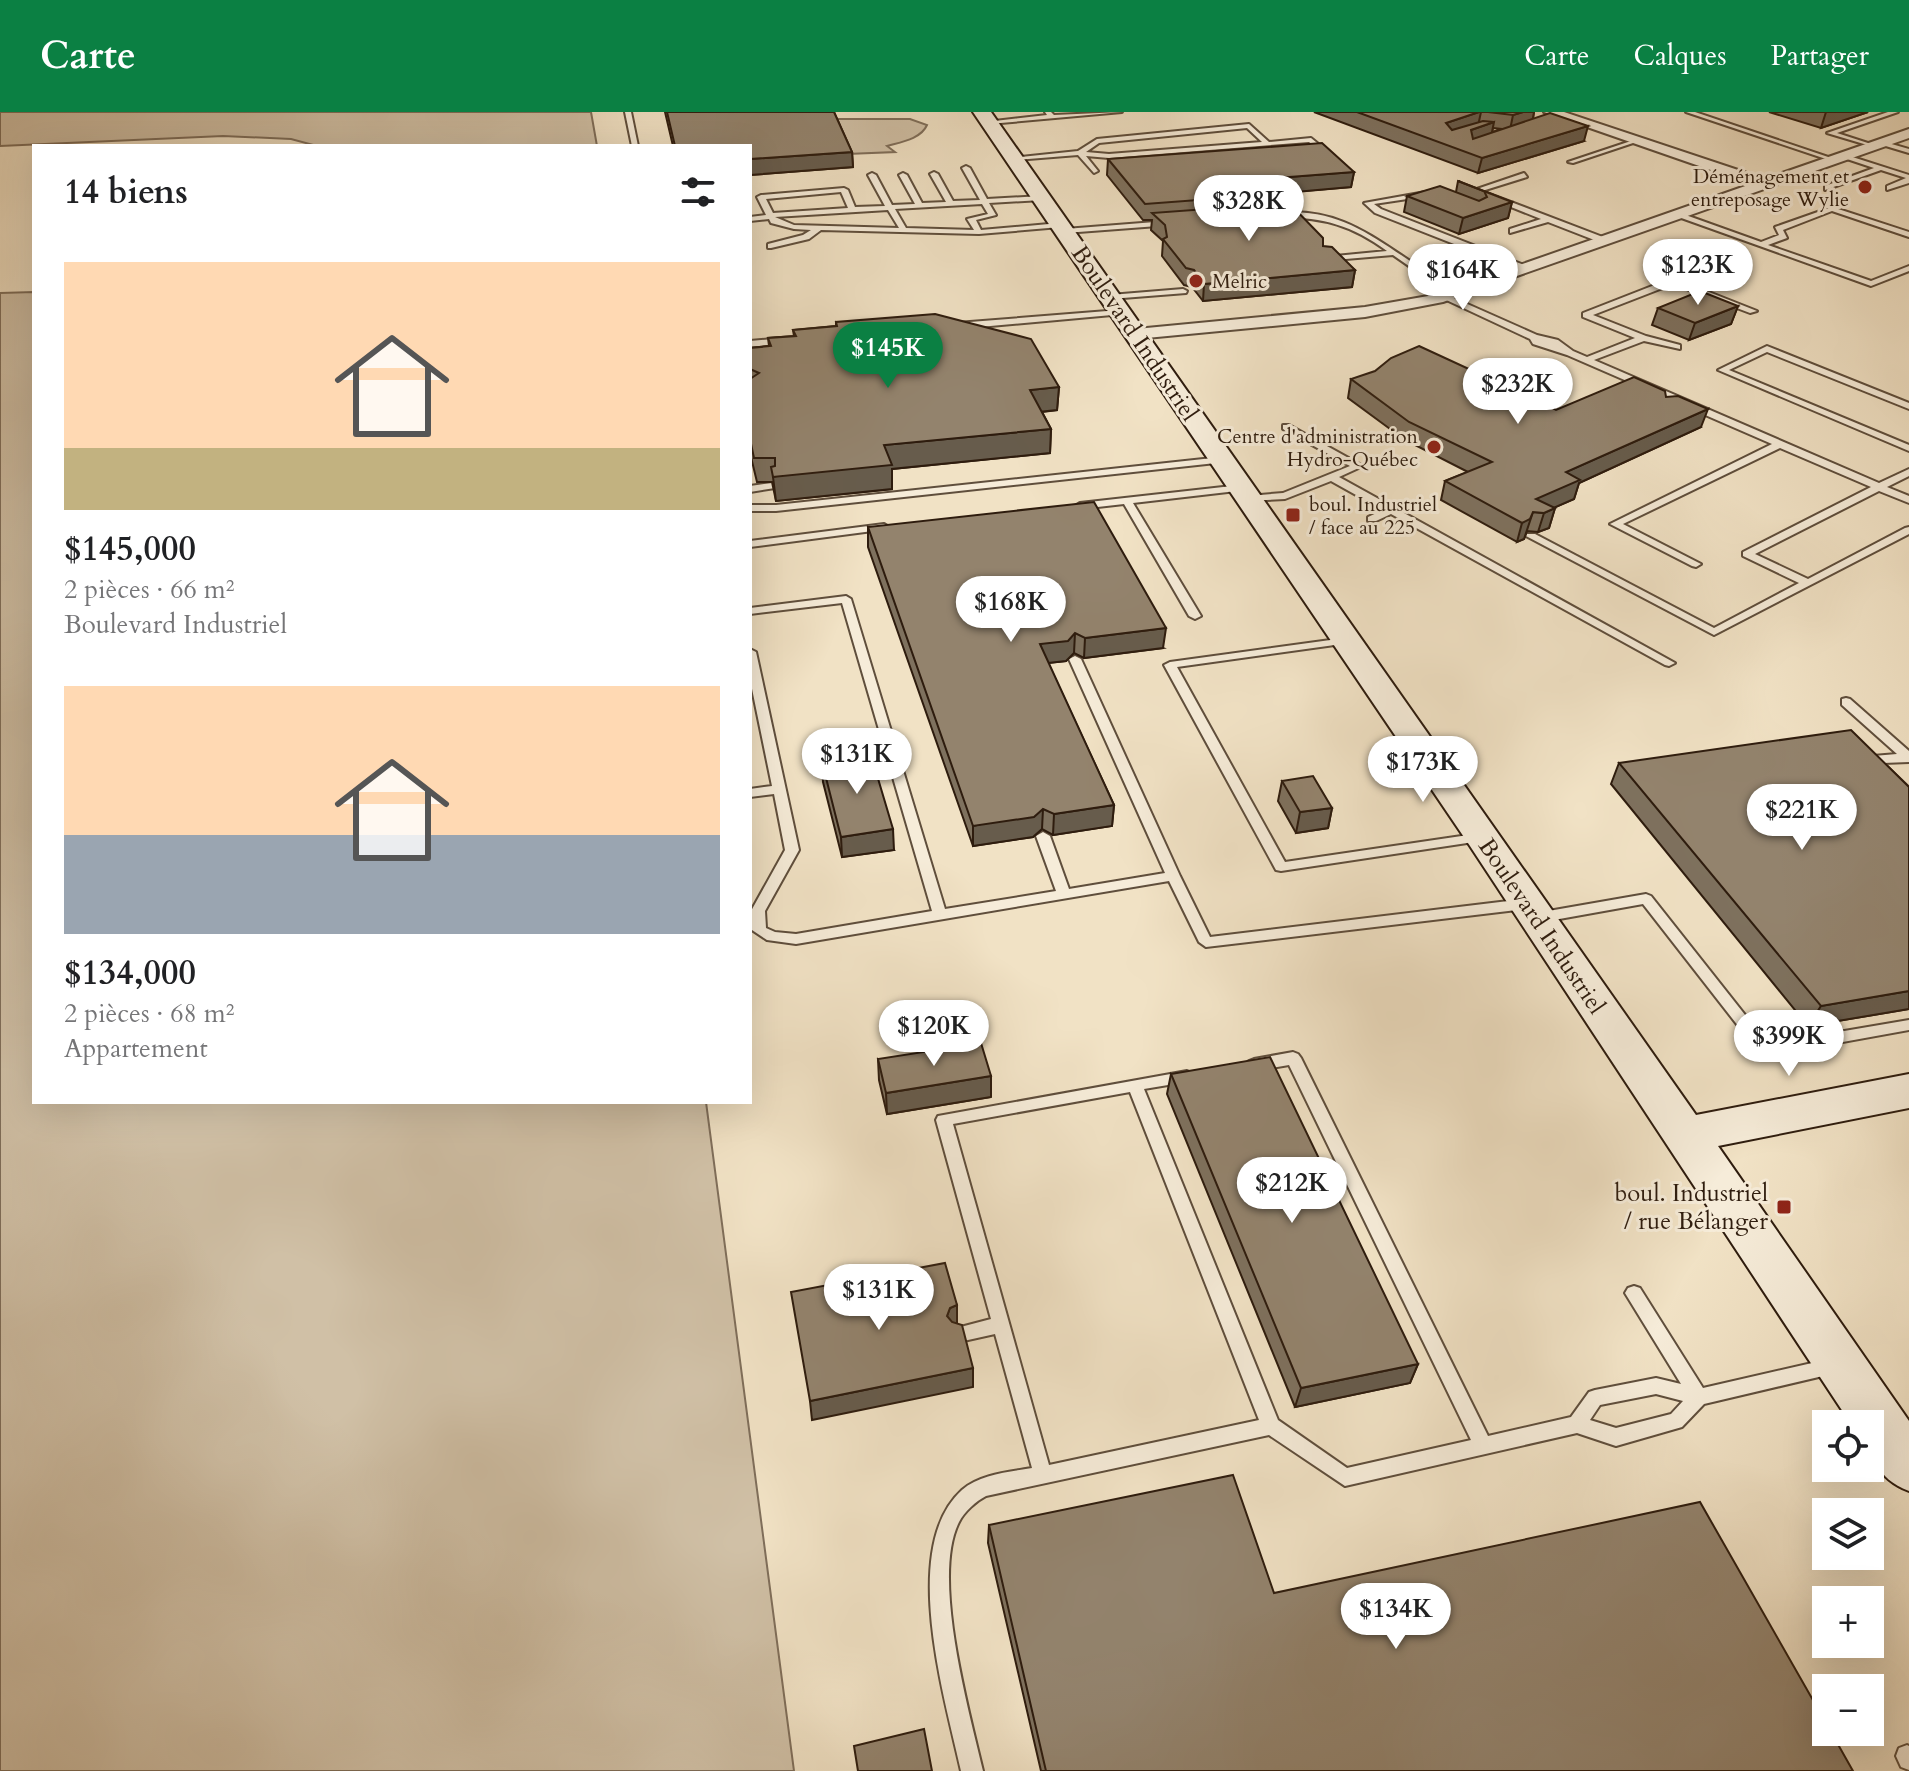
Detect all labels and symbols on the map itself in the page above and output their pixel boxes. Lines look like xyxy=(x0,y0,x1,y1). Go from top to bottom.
place label: Déménagement et entreposage Wylie xyxy=(1691,163,1850,213)
pin: $328K xyxy=(1193,175,1305,243)
marker: Déménagement et entreposage Wylie xyxy=(1856,178,1874,196)
street label: Boulevard Industriel xyxy=(1063,239,1206,428)
pin: $123K xyxy=(1642,239,1754,307)
pin: $164K xyxy=(1407,244,1519,312)
place label: Melric xyxy=(1212,268,1267,295)
marker: Melric xyxy=(1187,272,1205,290)
pin: $145K xyxy=(832,322,944,390)
pin: $232K xyxy=(1462,358,1574,426)
place label: Centre d'administration Hydro-Québec xyxy=(1217,423,1419,473)
marker: Centre d'administration Hydro-Québec xyxy=(1425,438,1443,456)
place label: boul. Industriel / face au 225 xyxy=(1309,491,1437,541)
marker: boul. Industriel / face au 225 xyxy=(1284,506,1302,524)
pin: $168K xyxy=(955,576,1067,644)
pin: $131K xyxy=(801,728,913,796)
pin: $173K xyxy=(1367,736,1479,804)
pin: $221K xyxy=(1746,784,1858,852)
street label: Boulevard Industriel xyxy=(1470,832,1613,1021)
pin: $120K xyxy=(878,1000,990,1068)
pin: $399K xyxy=(1733,1010,1845,1078)
pin: $212K xyxy=(1236,1157,1348,1225)
place label: boul. Industriel / rue Bélanger xyxy=(1614,1177,1768,1238)
marker: boul. Industriel / rue Bélanger xyxy=(1775,1198,1793,1216)
pin: $131K xyxy=(823,1264,935,1332)
pin: $134K xyxy=(1340,1583,1452,1651)

